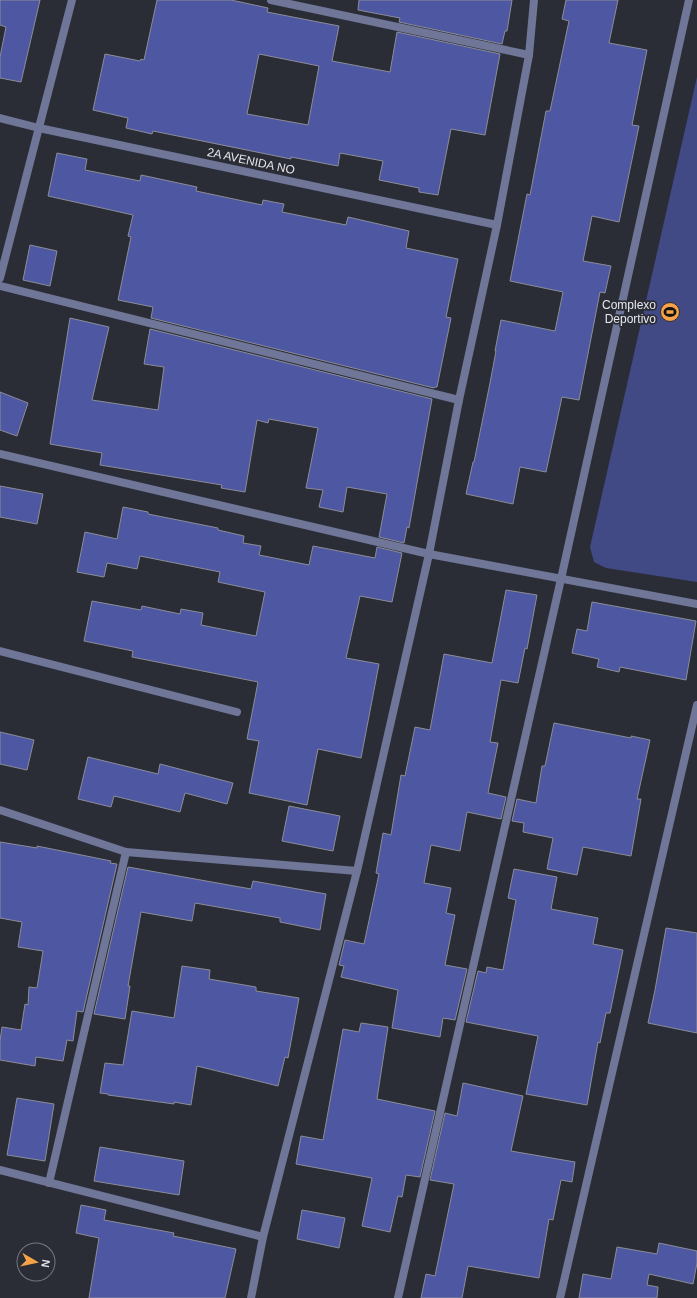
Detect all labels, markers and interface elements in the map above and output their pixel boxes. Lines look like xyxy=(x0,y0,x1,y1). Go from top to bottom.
street label: 2A AVENIDA NO xyxy=(206,145,296,177)
place label: Complexo Deportivo xyxy=(602,298,656,326)
sports icon: Complexo Deportivo xyxy=(659,301,681,323)
north arrow xyxy=(16,1242,56,1282)
text: N xyxy=(39,1259,52,1268)

